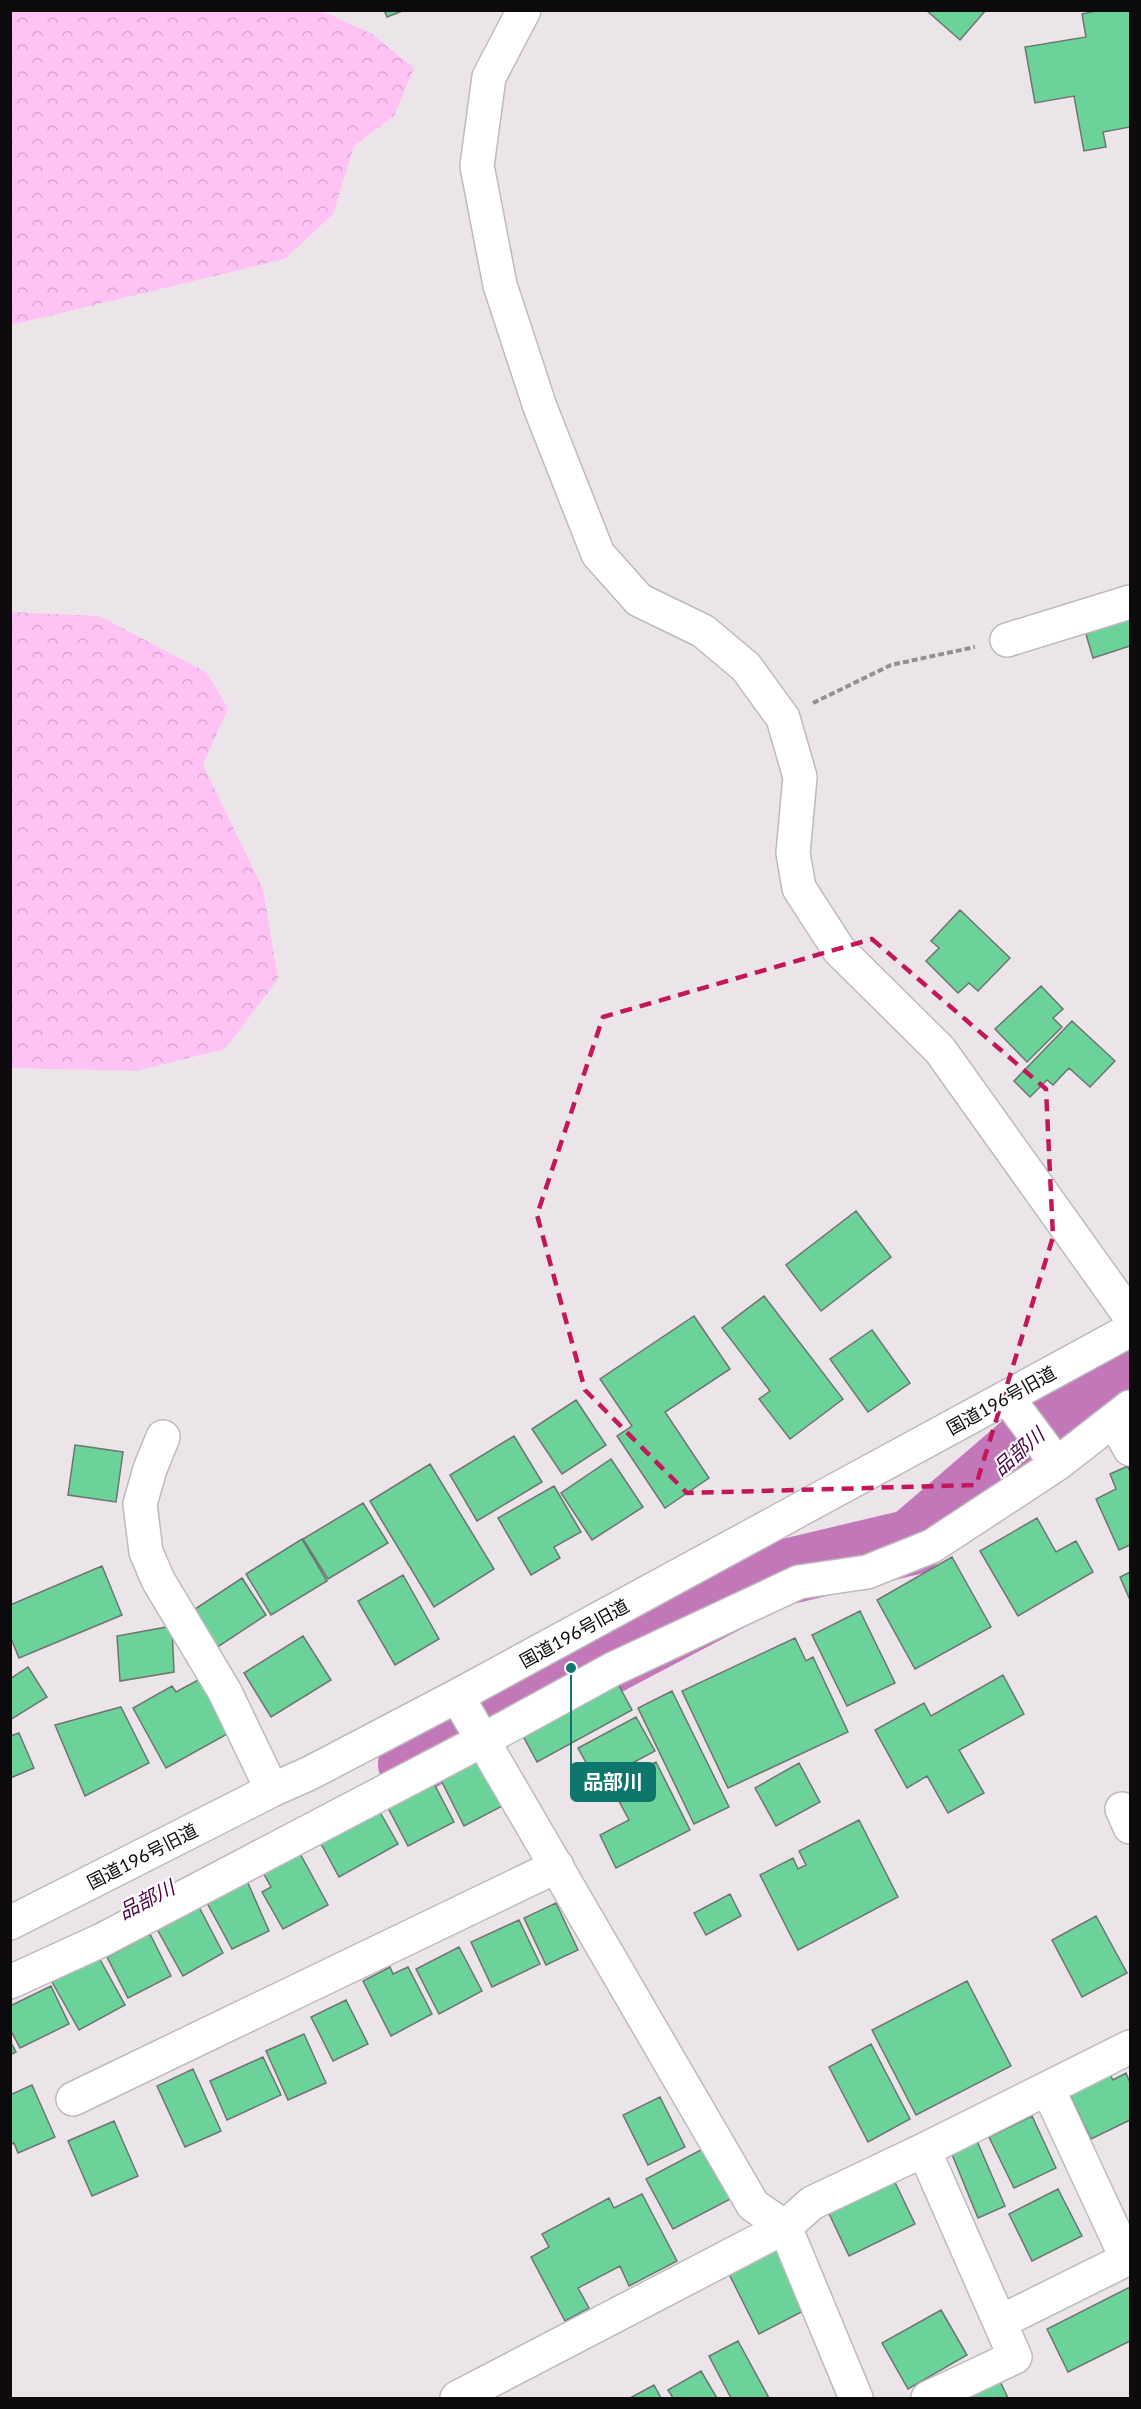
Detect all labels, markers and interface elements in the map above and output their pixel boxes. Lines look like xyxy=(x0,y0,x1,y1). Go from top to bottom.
street label: 国道196号旧道 xyxy=(943,1361,1059,1439)
water label: 品部川 xyxy=(987,1421,1050,1480)
street label: 国道196号旧道 xyxy=(516,1594,632,1672)
callout: 品部川 xyxy=(571,1763,655,1801)
text: 品部川 xyxy=(583,1769,643,1793)
street label: 国道196号旧道 xyxy=(83,1819,201,1893)
water label: 品部川 xyxy=(114,1874,180,1923)

